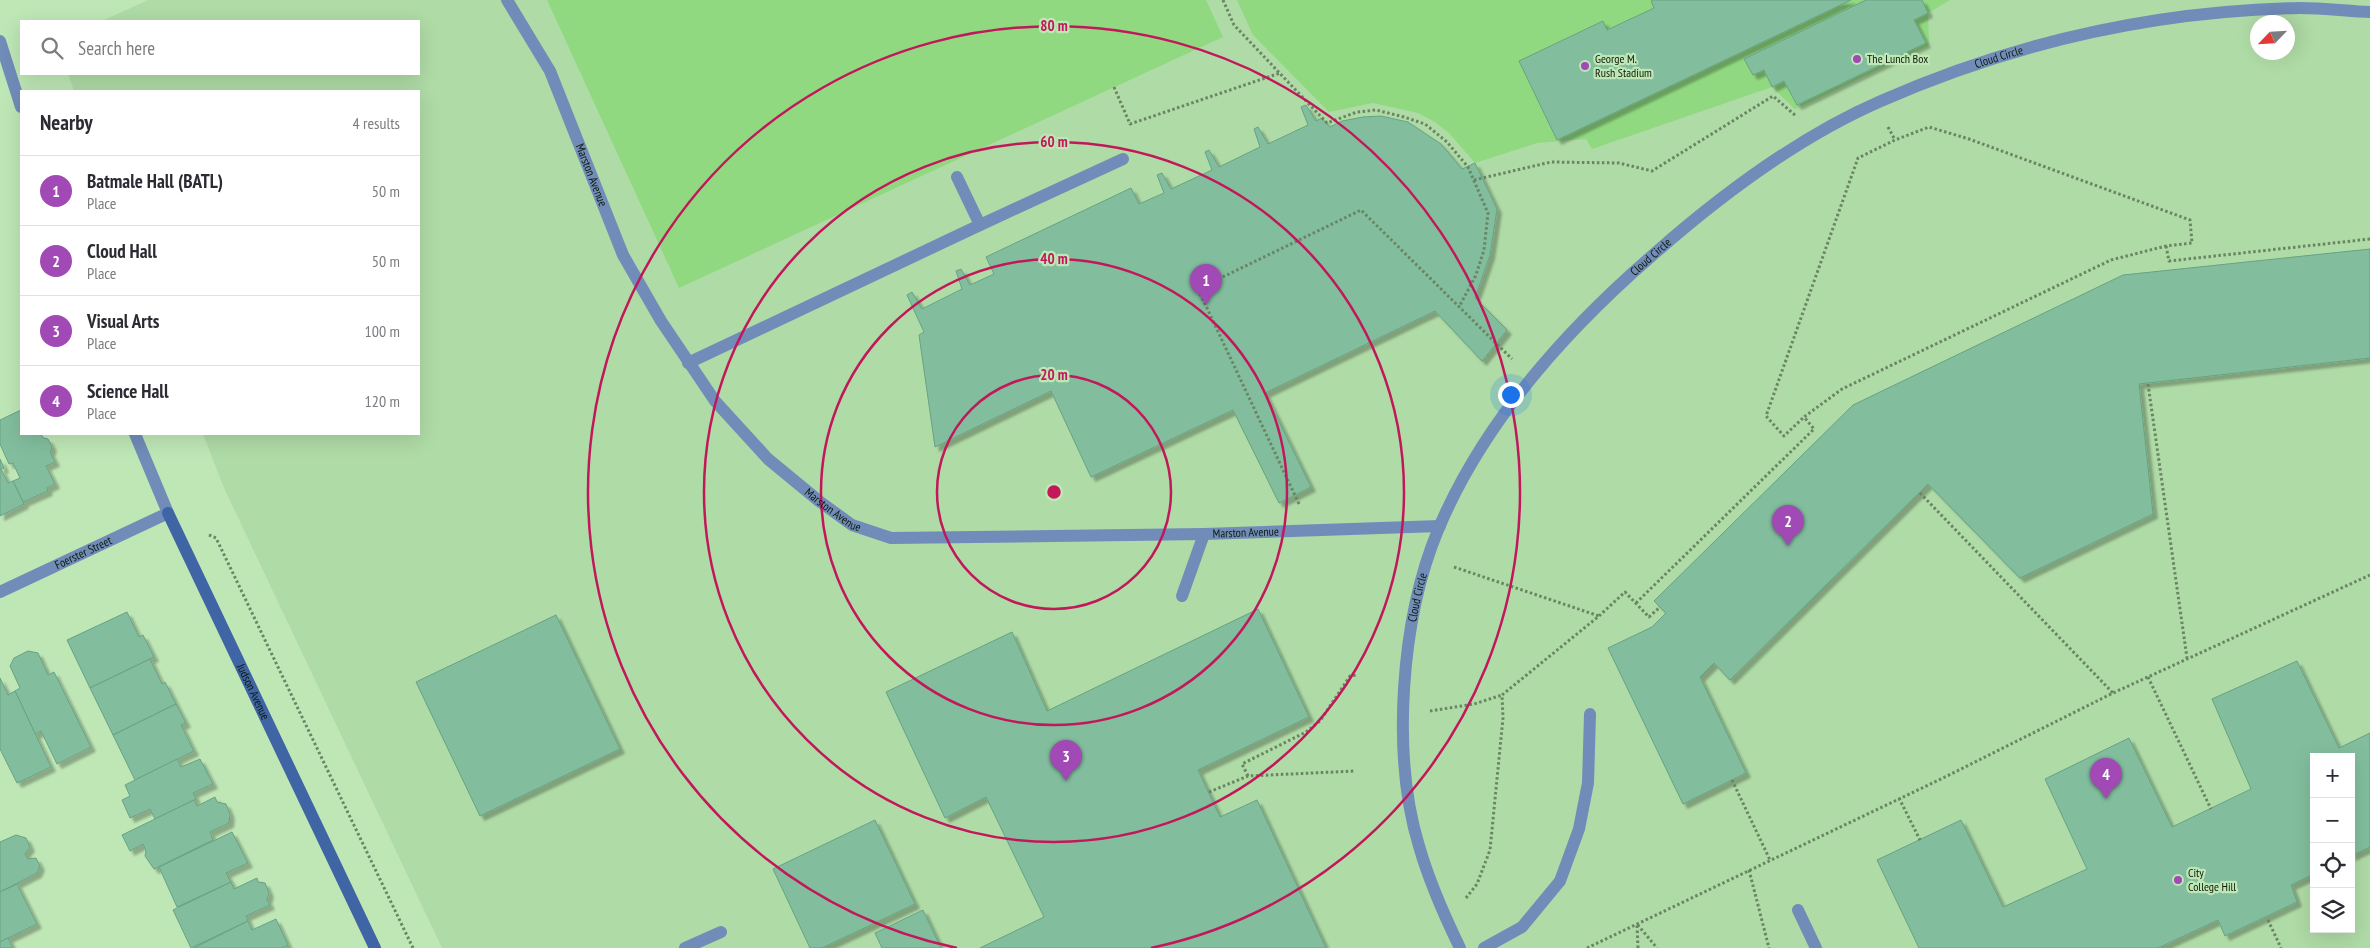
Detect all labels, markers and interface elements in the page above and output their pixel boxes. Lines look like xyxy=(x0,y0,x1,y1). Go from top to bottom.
north arrow xyxy=(2250,15,2295,60)
text: 80 m xyxy=(1040,16,1068,35)
search box xyxy=(20,20,420,75)
icon: search xyxy=(38,34,66,62)
text: Search here xyxy=(78,36,155,60)
street label: Cloud Circle xyxy=(1972,42,2025,71)
place label: George M. Rush Stadium xyxy=(1595,51,1652,80)
place label: The Lunch Box xyxy=(1867,51,1928,66)
marker: The Lunch Box xyxy=(1851,53,1863,65)
marker: George M. Rush Stadium xyxy=(1579,60,1591,72)
text: Nearby xyxy=(40,109,93,136)
text: 4 results xyxy=(353,113,400,133)
text: 60 m xyxy=(1040,132,1068,151)
street label: Marston Avenue xyxy=(573,141,611,208)
text: Batmale Hall (BATL) xyxy=(87,169,223,193)
text: 1 xyxy=(52,181,60,201)
text: 50 m xyxy=(372,181,400,201)
text: Place xyxy=(87,193,116,213)
street label: Cloud Circle xyxy=(1627,234,1674,279)
text: Cloud Hall xyxy=(87,239,157,263)
text: 40 m xyxy=(1040,249,1068,268)
text: 2 xyxy=(52,251,60,271)
text: 50 m xyxy=(372,251,400,271)
text: Place xyxy=(87,263,116,283)
pin: 1 xyxy=(1190,264,1222,305)
text: Visual Arts xyxy=(87,309,159,333)
text: 3 xyxy=(52,321,60,341)
text: 100 m xyxy=(365,321,400,341)
text: Place xyxy=(87,333,116,353)
text: 20 m xyxy=(1040,365,1068,384)
text: Science Hall xyxy=(87,379,169,403)
your location xyxy=(1498,382,1524,408)
text: 4 xyxy=(52,391,60,411)
text: 120 m xyxy=(365,391,400,411)
text: Place xyxy=(87,403,116,423)
centre of rings xyxy=(1045,483,1063,501)
street label: Marston Avenue xyxy=(802,484,863,534)
pin: 2 xyxy=(1772,505,1804,546)
street label: Marston Avenue xyxy=(1212,523,1279,541)
street label: Foerster Street xyxy=(52,532,115,572)
street label: Cloud Circle xyxy=(1404,571,1430,623)
street label: Judson Avenue xyxy=(233,660,273,722)
pin: 3 xyxy=(1050,740,1082,781)
map controls xyxy=(2310,753,2355,933)
button: + xyxy=(2310,753,2355,798)
pin: 4 xyxy=(2090,758,2122,799)
button: − xyxy=(2310,798,2355,843)
button: locate xyxy=(2310,843,2355,888)
place label: City College Hill xyxy=(2188,865,2236,894)
marker: City College Hill xyxy=(2172,874,2184,886)
button: layers xyxy=(2310,888,2355,933)

